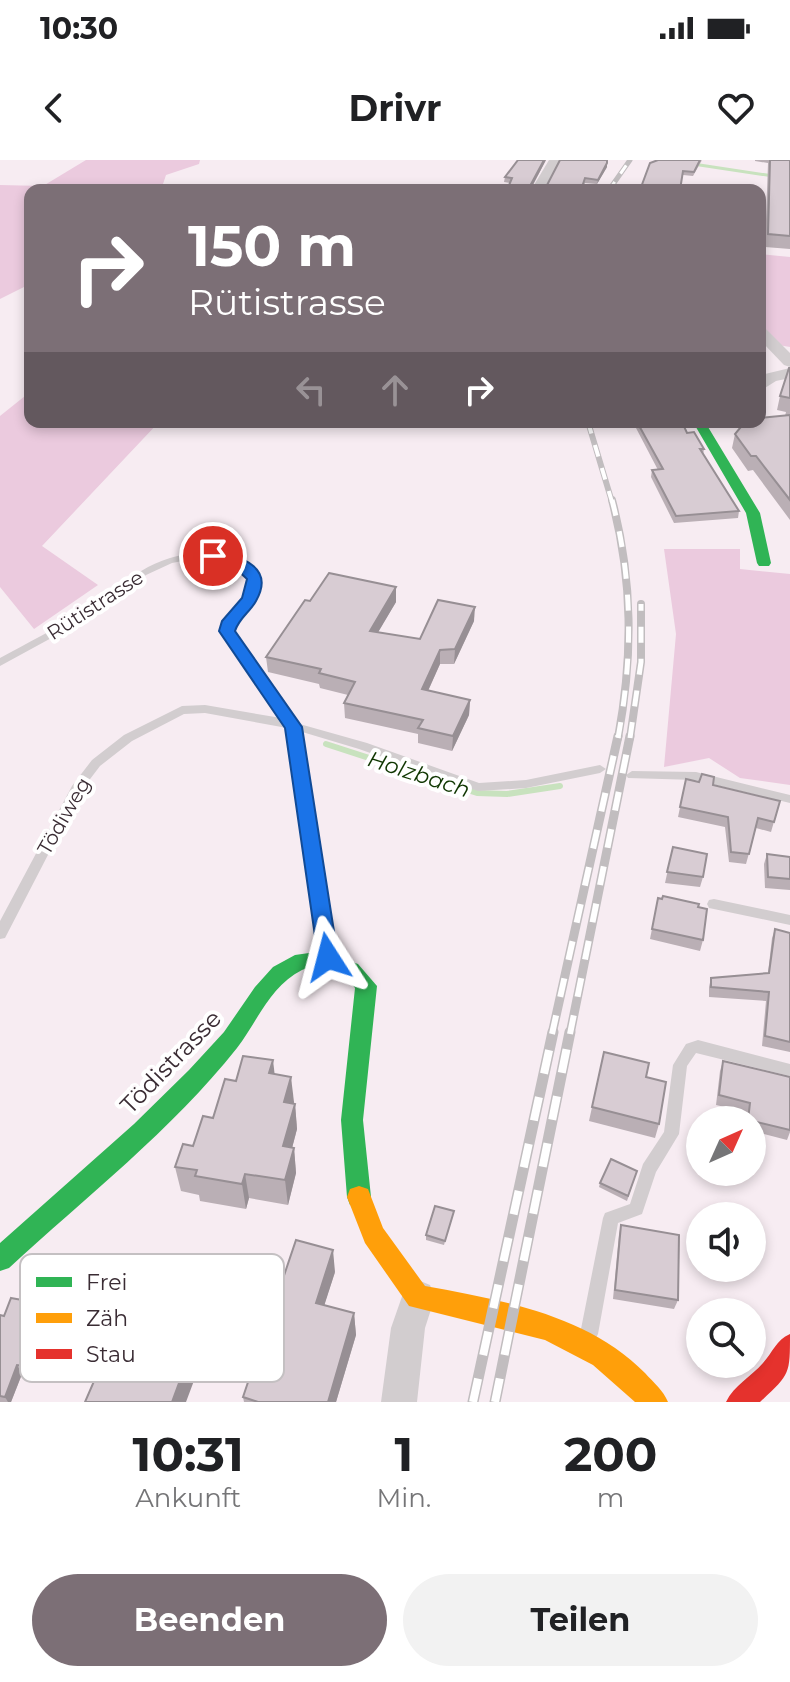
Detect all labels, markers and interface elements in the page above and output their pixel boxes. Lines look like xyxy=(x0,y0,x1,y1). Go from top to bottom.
text: 10:30 xyxy=(40,10,118,47)
icon: back xyxy=(32,86,76,130)
text: Drivr xyxy=(348,86,442,130)
icon: heart xyxy=(714,86,758,130)
text: 150 m xyxy=(188,212,356,280)
icon: right xyxy=(56,216,160,320)
text: Rütistrasse xyxy=(188,280,386,324)
icon: left xyxy=(289,368,333,412)
icon: ahead xyxy=(373,368,417,412)
icon: right xyxy=(457,368,501,412)
pin xyxy=(179,522,247,590)
icon: arrive xyxy=(191,534,235,578)
street label: Rütistrasse xyxy=(42,565,148,645)
water label: Holzbach xyxy=(364,745,473,804)
street label: Tödiweg xyxy=(32,773,96,859)
position arrow xyxy=(286,915,370,999)
street label: Tödistrasse xyxy=(114,1004,227,1119)
north arrow xyxy=(686,1106,766,1186)
map controls xyxy=(686,1106,766,1378)
button: sound xyxy=(686,1202,766,1282)
legend xyxy=(20,1254,284,1382)
text: Frei xyxy=(86,1269,127,1296)
button: search xyxy=(686,1298,766,1378)
text: Zäh xyxy=(86,1305,128,1332)
text: Stau xyxy=(86,1341,136,1368)
text: 10:31 xyxy=(133,1425,244,1483)
text: 1 xyxy=(394,1425,413,1483)
text: 200 xyxy=(564,1425,657,1483)
text: Ankunft xyxy=(135,1482,241,1514)
text: Min. xyxy=(376,1482,431,1514)
text: m xyxy=(597,1482,624,1514)
button: Beenden xyxy=(32,1574,387,1666)
button: Teilen xyxy=(403,1574,758,1666)

